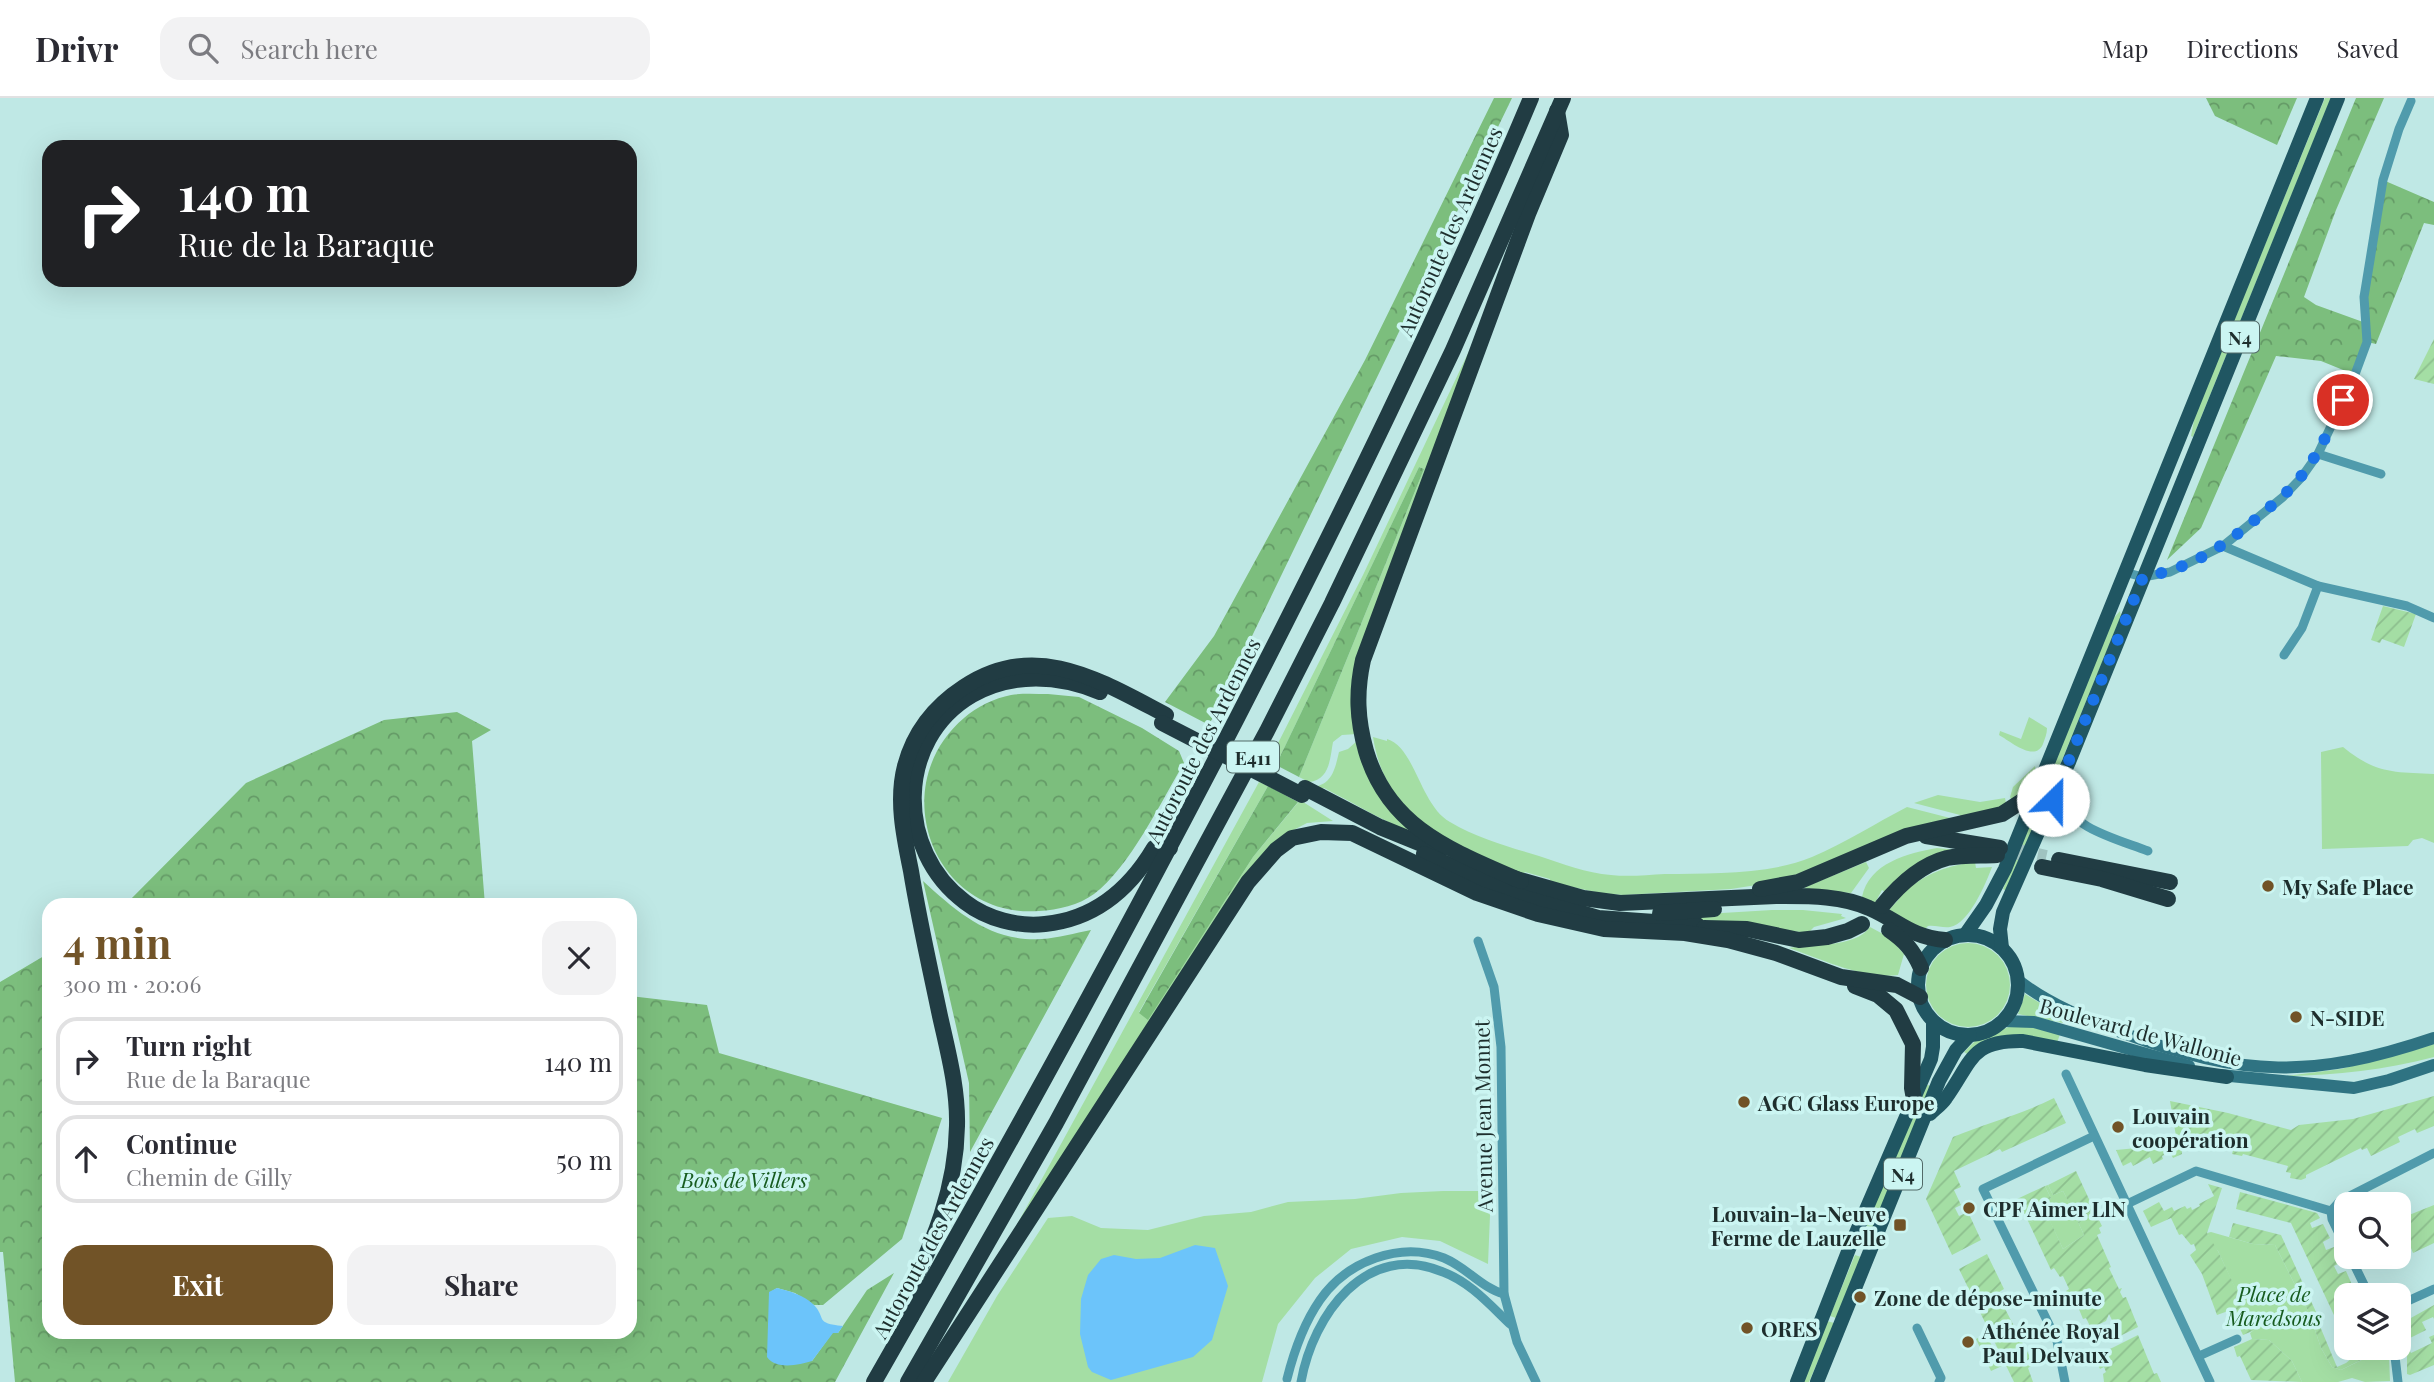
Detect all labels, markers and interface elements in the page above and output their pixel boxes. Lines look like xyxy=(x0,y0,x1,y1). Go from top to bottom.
search box xyxy=(160,17,650,80)
text: Drivr xyxy=(35,26,118,70)
icon: search xyxy=(184,29,222,67)
text: Search here xyxy=(240,31,378,66)
text: Map xyxy=(2102,32,2148,64)
text: Directions xyxy=(2186,32,2299,64)
text: Saved xyxy=(2337,32,2399,64)
street label: Autoroute des Ardennes xyxy=(1390,122,1508,341)
text: 140 m xyxy=(178,159,310,224)
icon: right xyxy=(63,168,154,259)
text: Rue de la Baraque xyxy=(178,222,435,265)
road number: N4 xyxy=(2221,322,2259,353)
pin xyxy=(2313,370,2373,430)
icon: arrive xyxy=(2324,381,2362,419)
street label: Autoroute des Ardennes xyxy=(1138,633,1266,848)
road number: E411 xyxy=(1227,742,1279,772)
position arrow xyxy=(2016,763,2090,837)
place label: My Safe Place xyxy=(2282,872,2414,900)
marker: My Safe Place xyxy=(2260,878,2276,894)
text: 4 min xyxy=(63,914,172,970)
button: close xyxy=(542,921,616,995)
text: 300 m · 20:06 xyxy=(63,968,201,999)
street label: Boulevard de Wallonie xyxy=(2037,990,2245,1072)
place label: N-SIDE xyxy=(2310,1003,2385,1031)
marker: N-SIDE xyxy=(2288,1009,2304,1025)
street label: Avenue Jean Monnet xyxy=(1466,1019,1498,1213)
text: Turn right xyxy=(126,1028,252,1063)
icon: right xyxy=(67,1042,105,1080)
text: 140 m xyxy=(544,1044,612,1079)
text: Rue de la Baraque xyxy=(126,1063,311,1094)
place label: AGC Glass Europe xyxy=(1757,1088,1935,1116)
marker: AGC Glass Europe xyxy=(1736,1094,1752,1110)
place label: Louvain coopération xyxy=(2132,1101,2249,1153)
marker: Louvain coopération xyxy=(2110,1119,2126,1135)
text: Continue xyxy=(126,1126,237,1161)
street label: Autoroute des Ardennes xyxy=(864,1131,999,1344)
icon: ahead xyxy=(67,1140,105,1178)
text: 50 m xyxy=(556,1142,612,1177)
road number: N4 xyxy=(1884,1158,1922,1190)
text: Chemin de Gilly xyxy=(126,1161,292,1192)
park label: Bois de Villers xyxy=(680,1165,807,1193)
map controls xyxy=(2334,1192,2411,1360)
button: search xyxy=(2334,1192,2411,1269)
place label: CPF Aimer LlN xyxy=(1983,1194,2126,1222)
place label: Louvain-la-Neuve Ferme de Lauzelle xyxy=(1711,1199,1886,1251)
marker: CPF Aimer LlN xyxy=(1961,1200,1977,1216)
marker: Louvain-la-Neuve Ferme de Lauzelle xyxy=(1892,1217,1908,1233)
button: Exit xyxy=(63,1245,333,1325)
button: Share xyxy=(347,1245,616,1325)
park label: Place de Maredsous xyxy=(2225,1279,2322,1331)
place label: Zone de dépose-minute xyxy=(1874,1283,2102,1311)
button: layers xyxy=(2334,1283,2411,1360)
marker: Zone de dépose-minute xyxy=(1852,1289,1868,1305)
place label: ORES xyxy=(1761,1314,1818,1342)
place label: Athénée Royal Paul Delvaux xyxy=(1981,1316,2120,1368)
marker: ORES xyxy=(1739,1320,1755,1336)
marker: Athénée Royal Paul Delvaux xyxy=(1960,1334,1976,1350)

